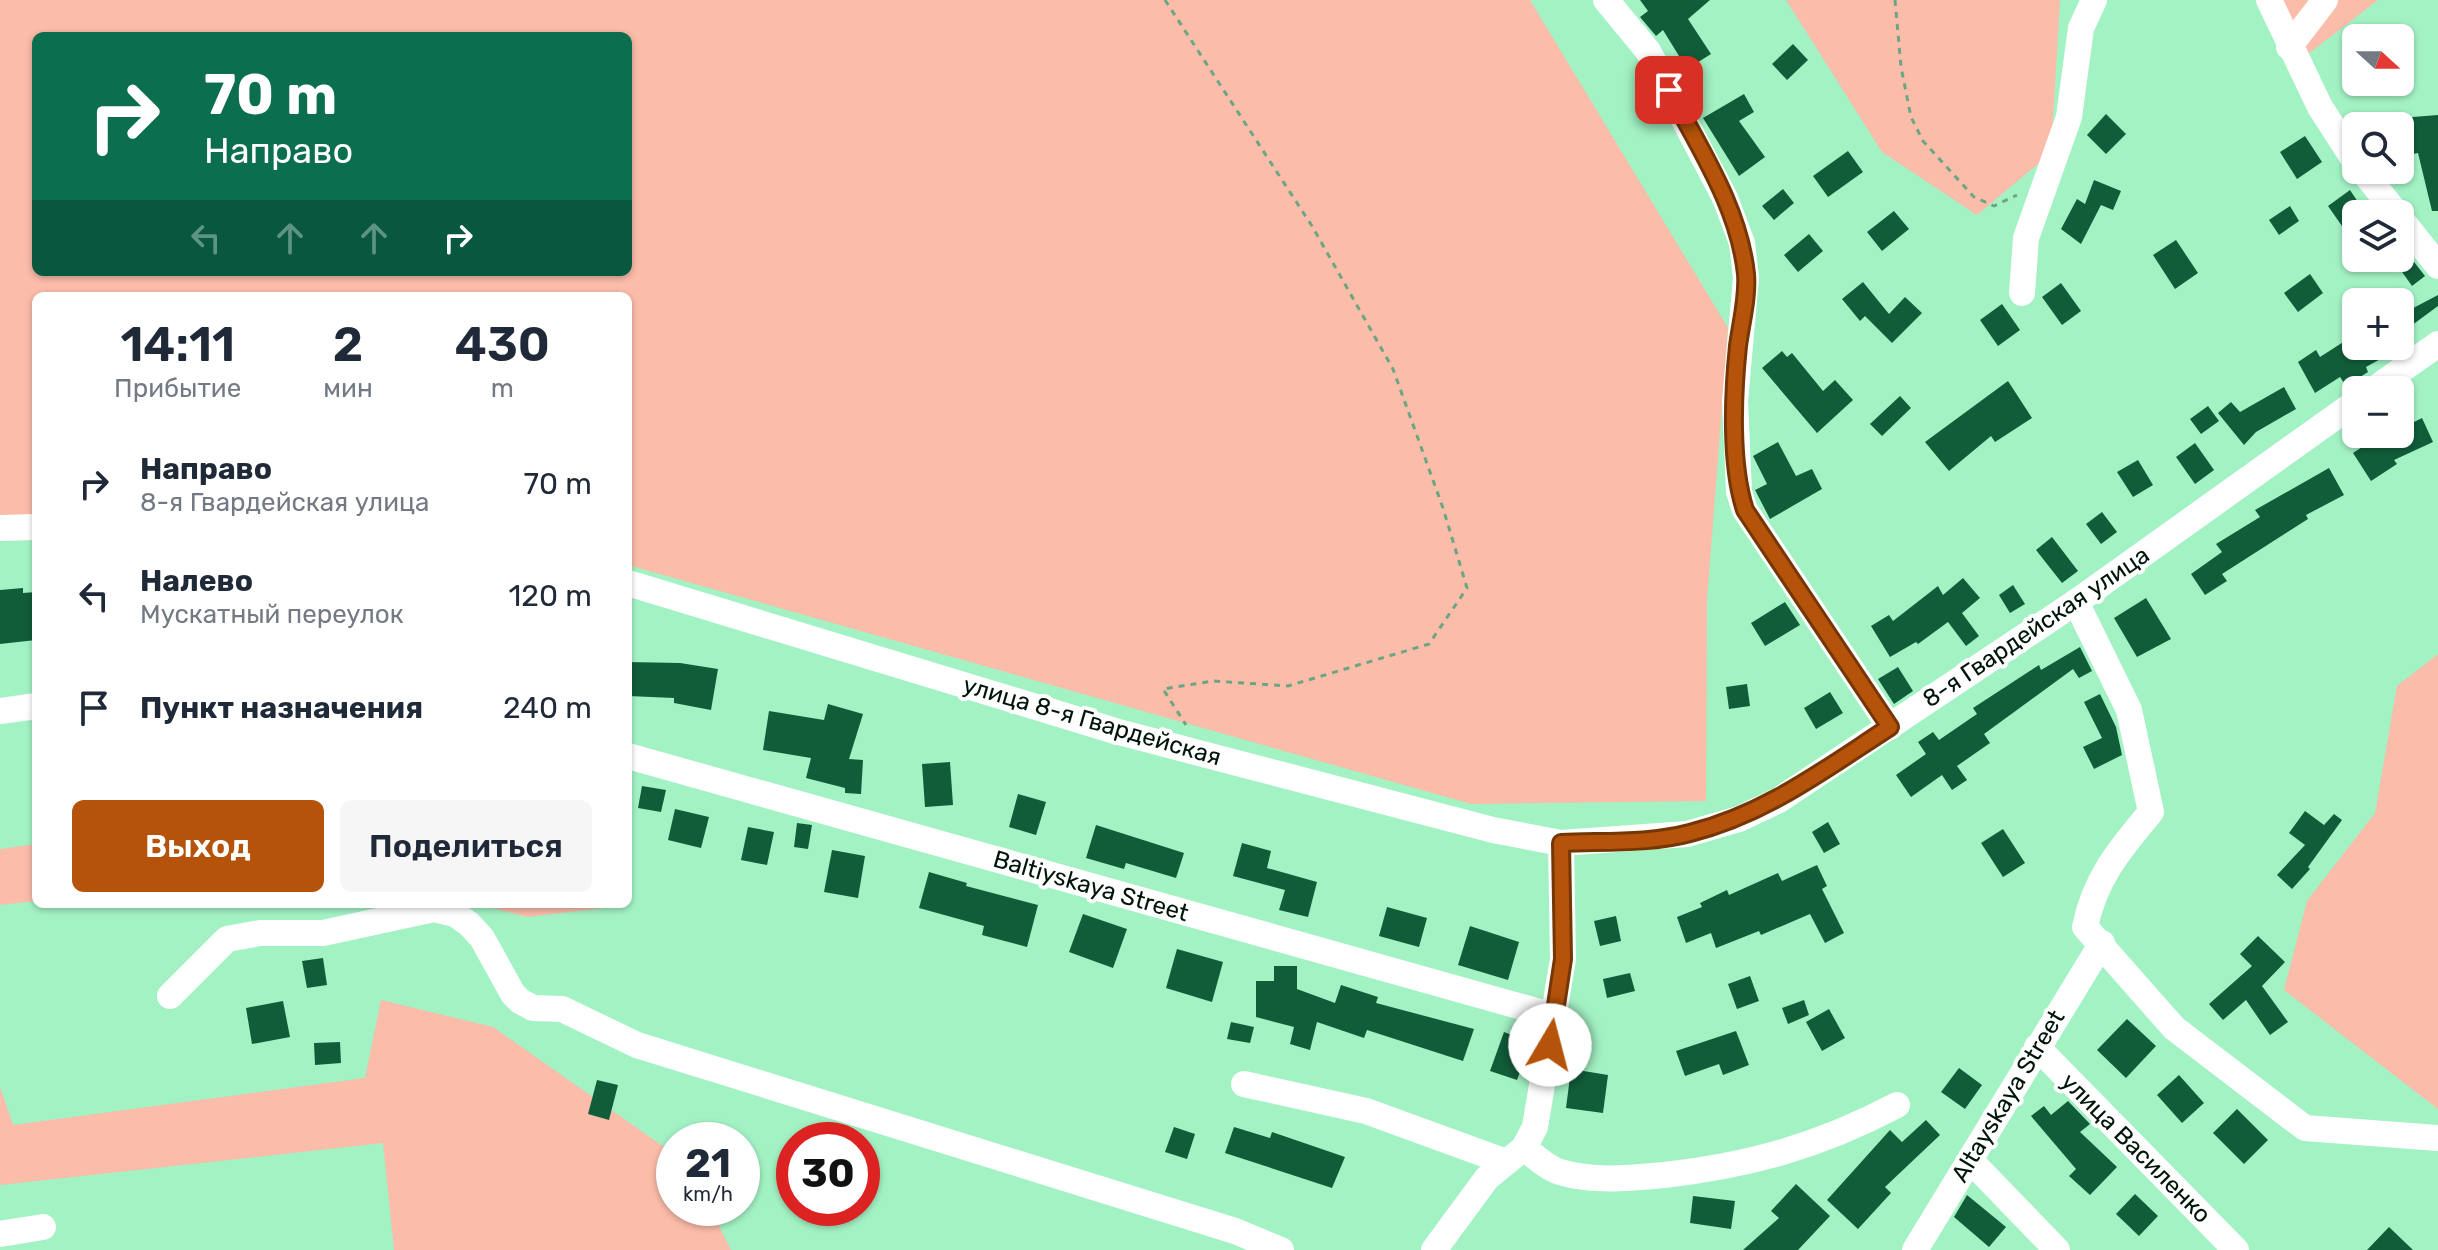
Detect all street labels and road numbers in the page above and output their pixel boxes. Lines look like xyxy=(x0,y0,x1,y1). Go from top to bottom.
street label: 8-я Гвардейская улица xyxy=(1917,541,2155,713)
street label: улица 8-я Гвардейская xyxy=(960,671,1224,771)
street label: Baltiyskaya Street xyxy=(990,845,1192,927)
street label: Altayskaya Street xyxy=(1946,1005,2070,1187)
street label: улица Василенко xyxy=(2055,1067,2217,1229)

